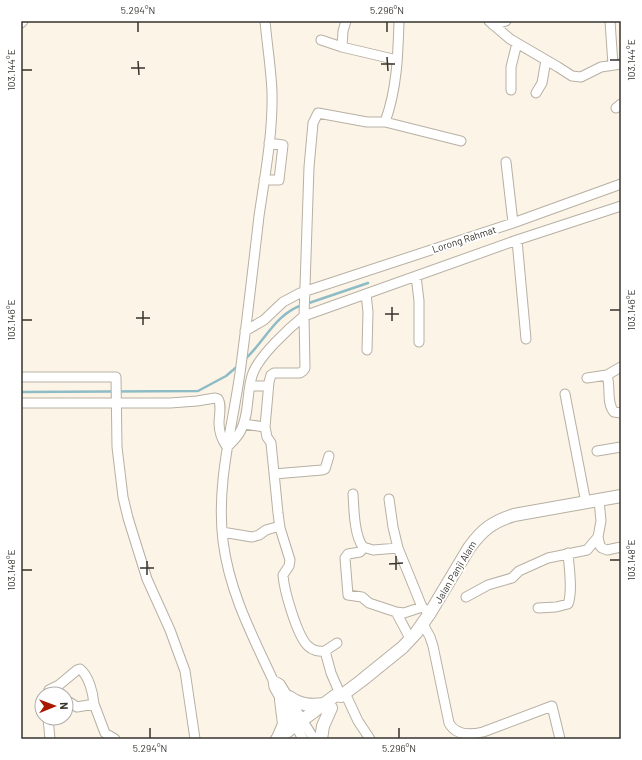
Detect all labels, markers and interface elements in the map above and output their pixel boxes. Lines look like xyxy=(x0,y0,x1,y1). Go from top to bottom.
text: 5.294°N xyxy=(121,4,155,16)
text: 5.296°N xyxy=(370,4,404,16)
text: 103.144°E xyxy=(625,39,637,81)
text: 103.144°E xyxy=(5,49,17,91)
street label: Lorong Rahmat xyxy=(431,223,498,255)
text: 103.146°E xyxy=(625,289,637,331)
text: 103.146°E xyxy=(5,299,17,341)
street label: Jalan Panji Alam xyxy=(432,539,478,605)
text: 103.148°E xyxy=(625,539,637,581)
text: 103.148°E xyxy=(5,549,17,591)
north arrow xyxy=(34,686,74,726)
text: N xyxy=(58,702,71,710)
text: 5.294°N xyxy=(133,742,167,754)
text: 5.296°N xyxy=(382,742,416,754)

